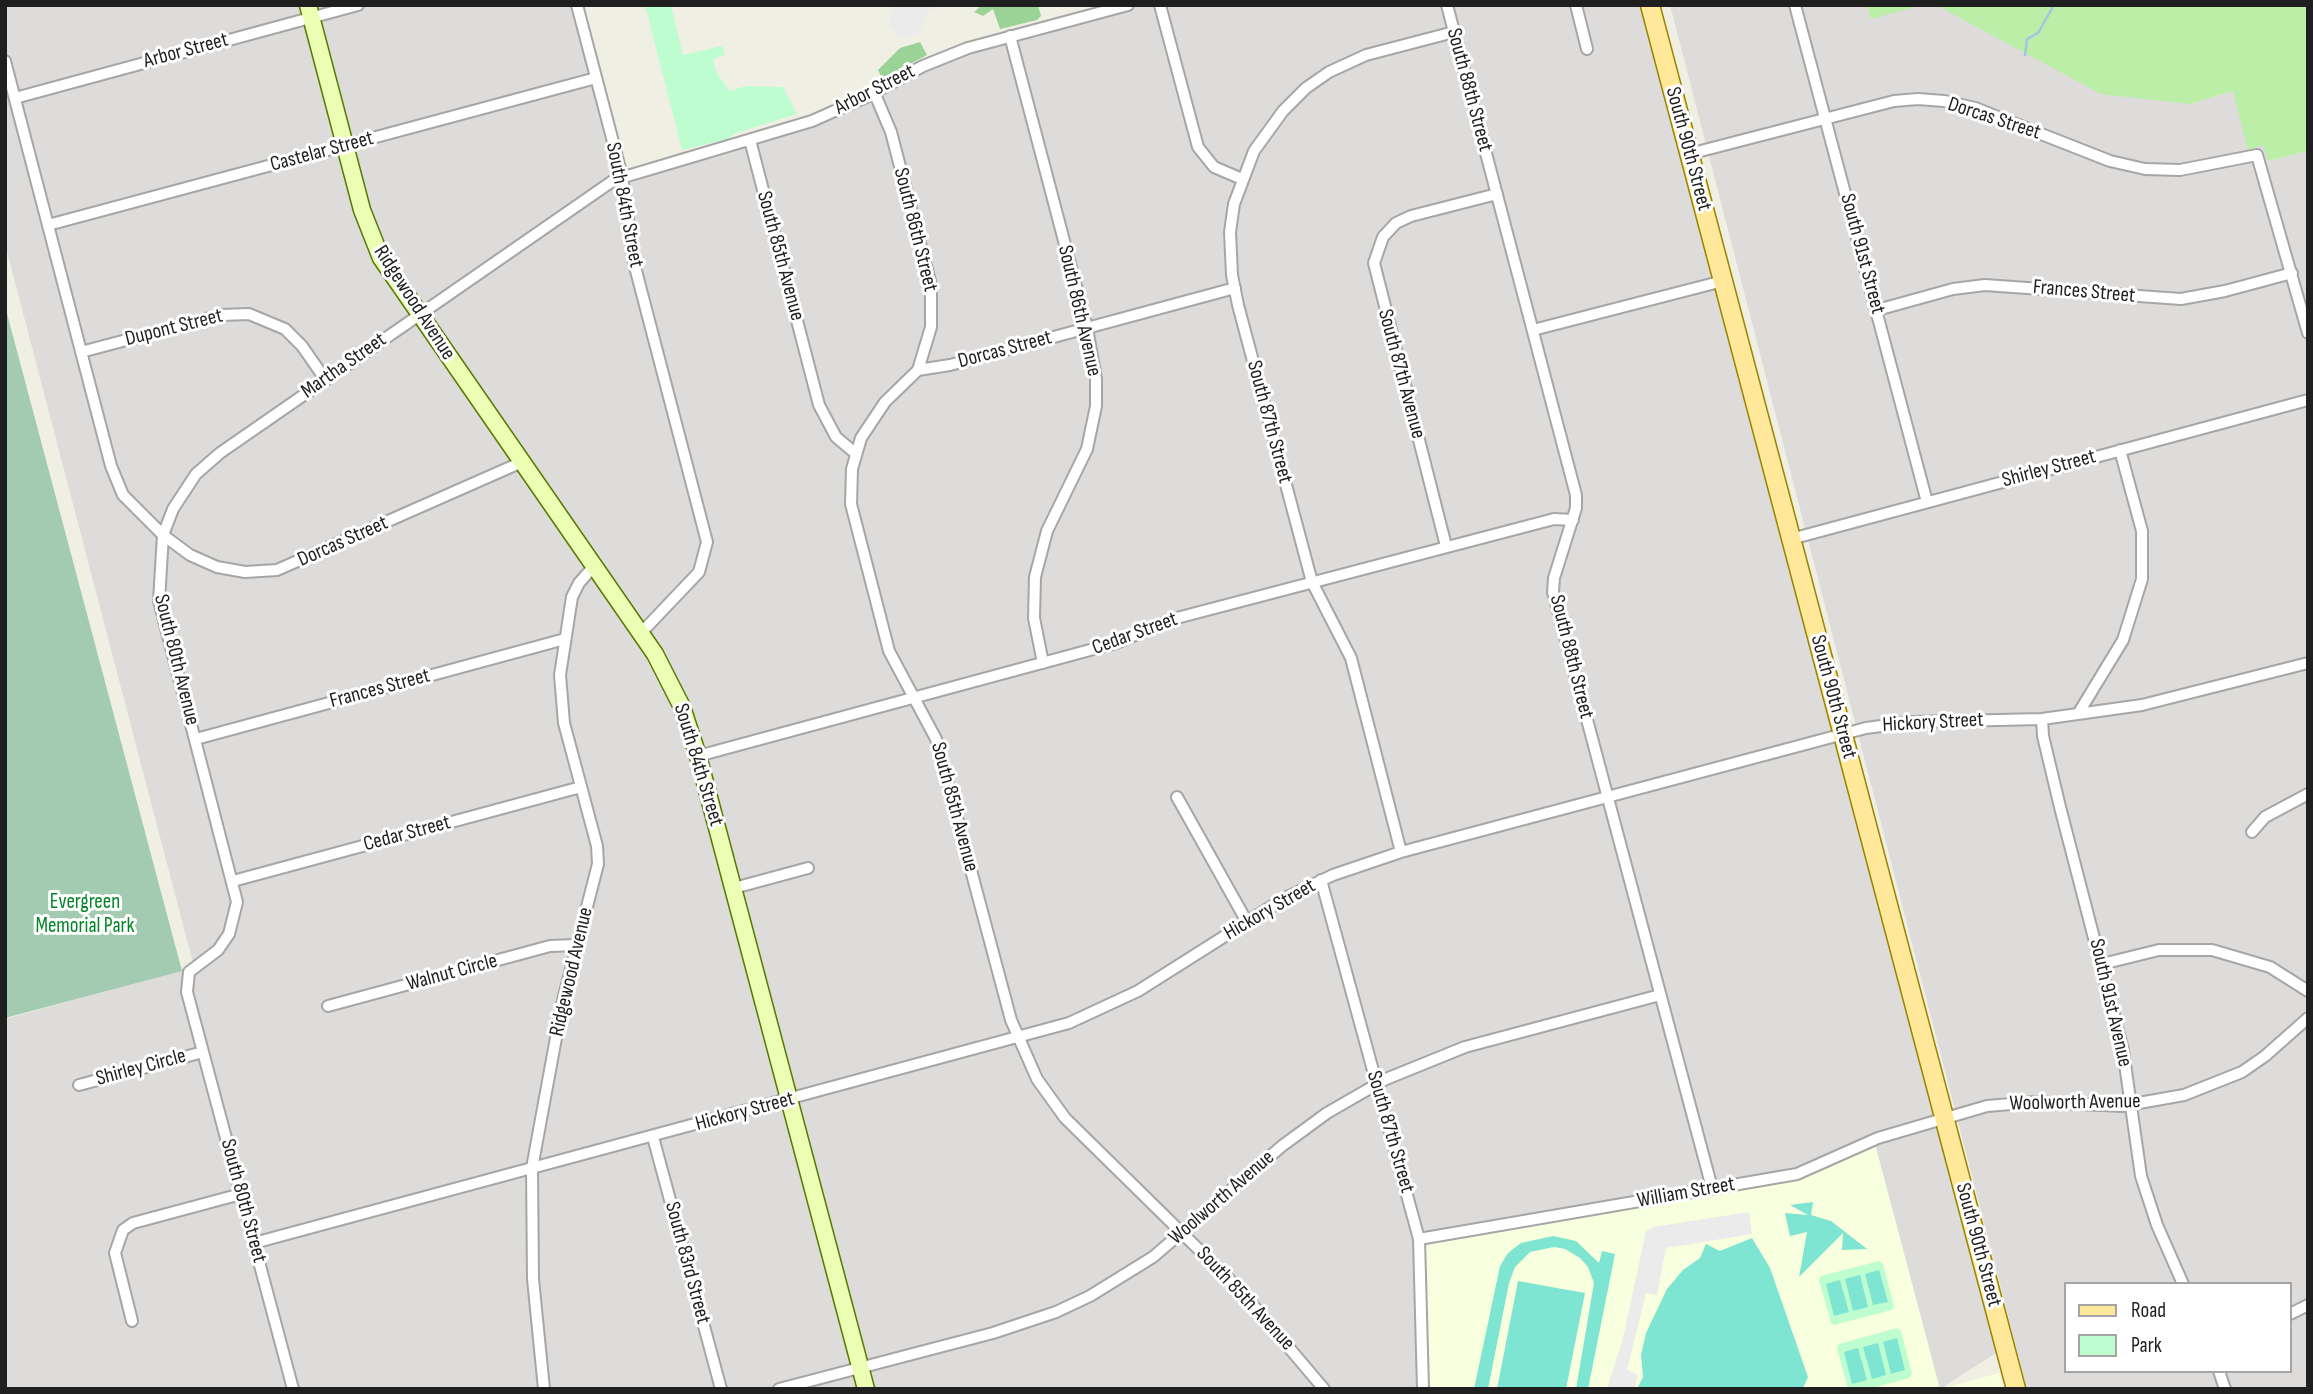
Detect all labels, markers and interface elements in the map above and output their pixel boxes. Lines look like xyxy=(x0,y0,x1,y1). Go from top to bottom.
street label: South 88th Street xyxy=(1440,26,1498,154)
street label: Arbor Street xyxy=(141,28,231,74)
street label: Arbor Street xyxy=(831,59,919,121)
street label: South 90th Street xyxy=(1659,84,1717,214)
street label: Dorcas Street xyxy=(1944,92,2044,146)
street label: Castelar Street xyxy=(268,126,376,178)
street label: South 84th Street xyxy=(600,140,648,270)
street label: South 86th Street xyxy=(887,166,943,294)
street label: South 85th Avenue xyxy=(751,189,809,323)
street label: South 91st Street xyxy=(1834,191,1890,317)
street label: Ridgewood Avenue xyxy=(368,241,460,365)
street label: South 86th Avenue xyxy=(1052,243,1106,379)
street label: Frances Street xyxy=(2032,275,2136,309)
street label: Dupont Street xyxy=(123,304,225,352)
street label: South 87th Avenue xyxy=(1372,307,1430,441)
street label: Dorcas Street xyxy=(955,325,1055,375)
street label: Martha Street xyxy=(297,328,391,404)
street label: South 87th Street xyxy=(1241,358,1297,486)
street label: Shirley Street xyxy=(1999,444,2099,494)
street label: Dorcas Street xyxy=(294,511,392,573)
street label: South 80th Avenue xyxy=(148,592,204,728)
street label: South 88th Street xyxy=(1543,592,1599,722)
street label: Cedar Street xyxy=(1089,607,1181,661)
street label: South 90th Street xyxy=(1804,632,1862,762)
street label: Frances Street xyxy=(327,664,433,714)
street label: South 84th Street xyxy=(667,701,729,829)
street label: Hickory Street xyxy=(1882,708,1984,738)
street label: South 85th Avenue xyxy=(925,740,983,874)
street label: Cedar Street xyxy=(361,810,453,858)
street label: Hickory Street xyxy=(1220,874,1320,946)
park label: Evergreen Memorial Park xyxy=(35,890,135,940)
street label: Ridgewood Avenue xyxy=(545,905,599,1039)
street label: South 91st Avenue xyxy=(2083,937,2137,1069)
street label: Walnut Circle xyxy=(404,949,500,997)
street label: Shirley Circle xyxy=(93,1044,189,1092)
street label: South 87th Street xyxy=(1361,1068,1419,1196)
street label: Hickory Street xyxy=(693,1087,797,1137)
street label: Woolworth Avenue xyxy=(2009,1089,2141,1117)
street label: South 80th Street xyxy=(214,1136,272,1266)
street label: Woolworth Avenue xyxy=(1164,1145,1280,1251)
street label: William Street xyxy=(1635,1172,1737,1214)
street label: South 90th Street xyxy=(1949,1180,2007,1310)
street label: South 83rd Street xyxy=(659,1199,715,1327)
street label: South 85th Avenue xyxy=(1190,1242,1300,1356)
legend xyxy=(2064,1282,2292,1373)
text: Road xyxy=(2131,1298,2166,1323)
text: Park xyxy=(2131,1333,2162,1358)

